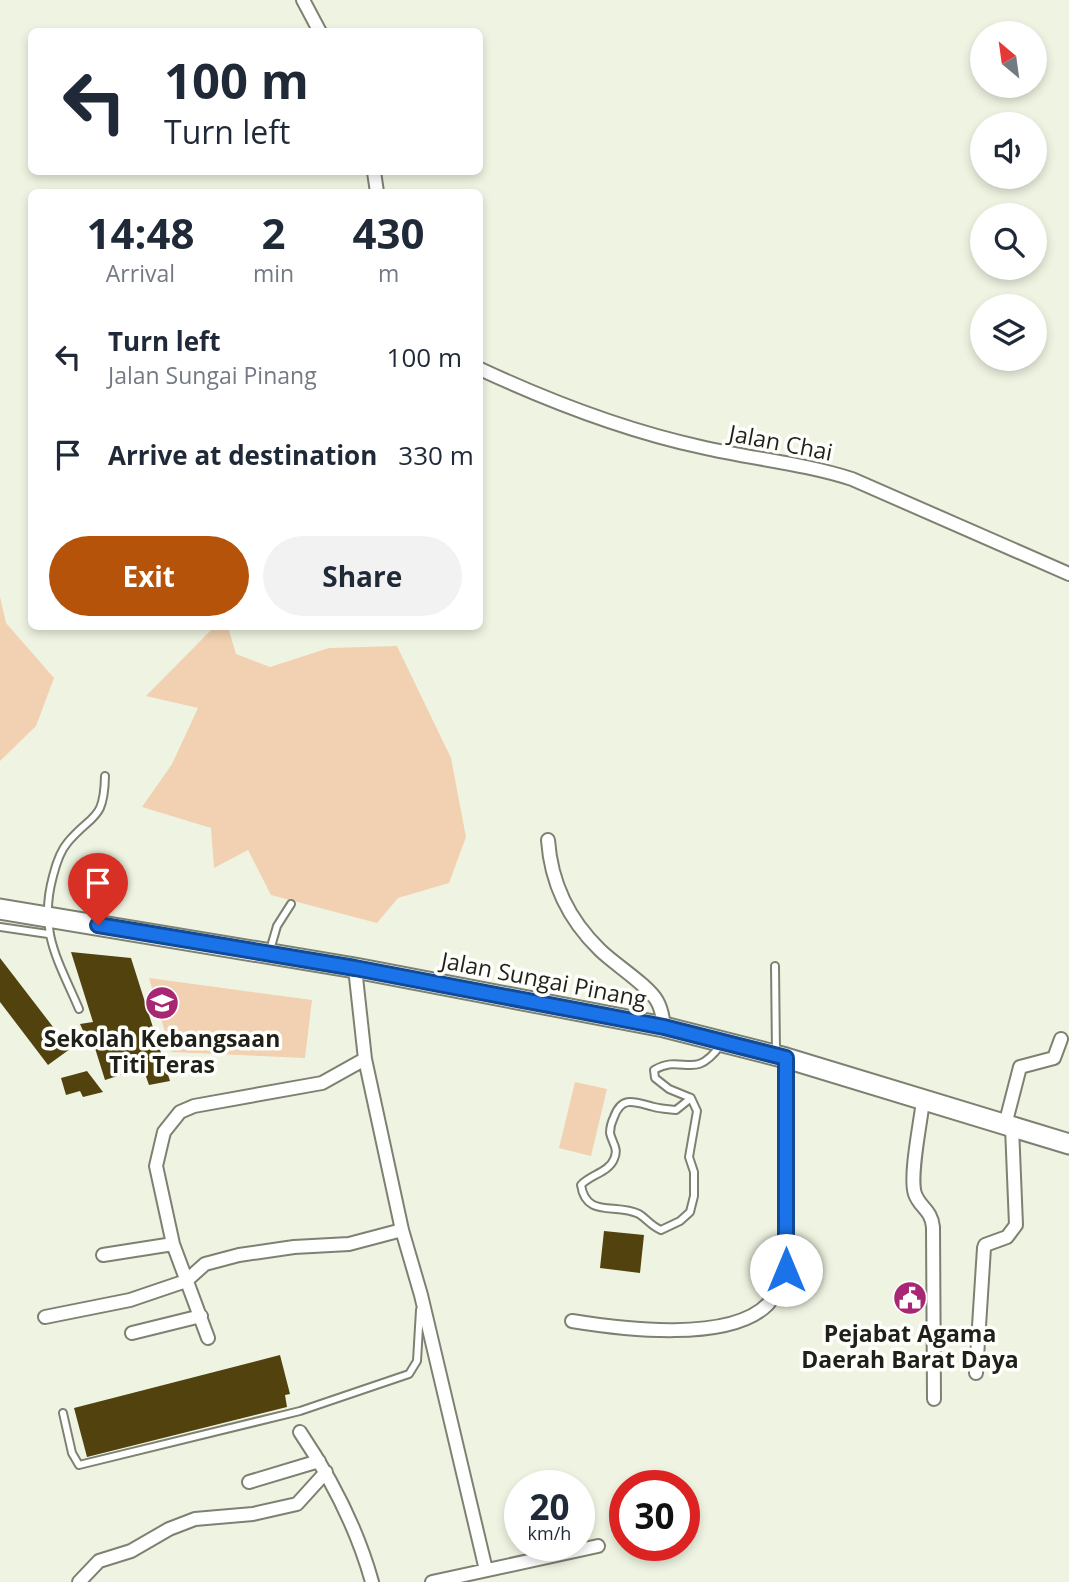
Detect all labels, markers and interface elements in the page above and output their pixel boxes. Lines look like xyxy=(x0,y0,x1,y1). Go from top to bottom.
north arrow xyxy=(970,21,1046,98)
map controls xyxy=(970,21,1047,371)
text: 100 m xyxy=(164,47,309,113)
icon: left xyxy=(49,56,140,147)
text: Turn left xyxy=(164,110,290,153)
button: sound xyxy=(970,112,1047,189)
button: search xyxy=(970,203,1047,280)
text: 14:48 xyxy=(86,204,194,261)
text: 2 xyxy=(261,204,286,261)
text: 430 xyxy=(353,204,425,261)
text: Arrival xyxy=(106,257,175,289)
text: min xyxy=(253,257,294,289)
text: m xyxy=(378,257,399,289)
button: layers xyxy=(970,294,1047,371)
text: Turn left xyxy=(108,323,220,359)
icon: left xyxy=(49,338,87,376)
text: 100 m xyxy=(387,339,462,375)
text: Jalan Sungai Pinang xyxy=(108,359,317,391)
street label: Jalan Chai xyxy=(725,416,835,468)
icon: arrive xyxy=(49,436,87,474)
text: Arrive at destination xyxy=(108,437,377,473)
text: 330 m xyxy=(398,437,474,473)
button: Exit xyxy=(49,536,249,616)
button: Share xyxy=(263,536,462,616)
pin xyxy=(68,853,128,925)
icon: arrive xyxy=(79,864,117,902)
street label: Jalan Sungai Pinang xyxy=(437,943,650,1015)
school or university icon: Sekolah Kebangsaan Titi Teras xyxy=(143,984,181,1022)
place label: Sekolah Kebangsaan Titi Teras xyxy=(44,1022,280,1080)
position arrow xyxy=(749,1233,823,1307)
public building icon: Pejabat Agama Daerah Barat Daya xyxy=(891,1279,929,1317)
place label: Pejabat Agama Daerah Barat Daya xyxy=(801,1317,1019,1375)
speed limit sign: 30 xyxy=(609,1470,700,1561)
text: 20 xyxy=(529,1483,570,1530)
text: km/h xyxy=(528,1521,571,1545)

